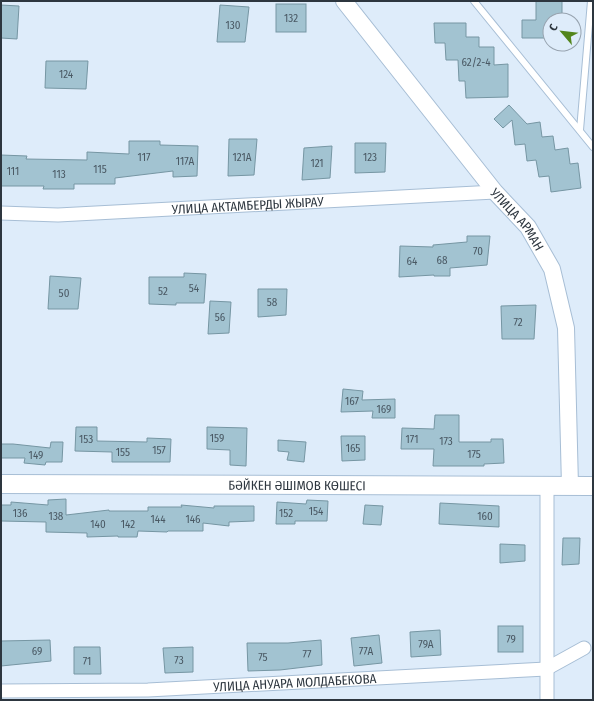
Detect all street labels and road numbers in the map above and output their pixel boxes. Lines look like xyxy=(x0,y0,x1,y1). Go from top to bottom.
street label: УЛИЦА АРМАН xyxy=(487,184,547,253)
street label: УЛИЦА АКТАМБЕРДЫ ЖЫРАУ xyxy=(170,194,325,217)
street label: БӘЙКЕН ӘШІМОВ КӨШЕСІ xyxy=(228,478,366,493)
street label: УЛИЦА АНУАРА МОЛДАБЕКОВА xyxy=(212,671,377,695)

